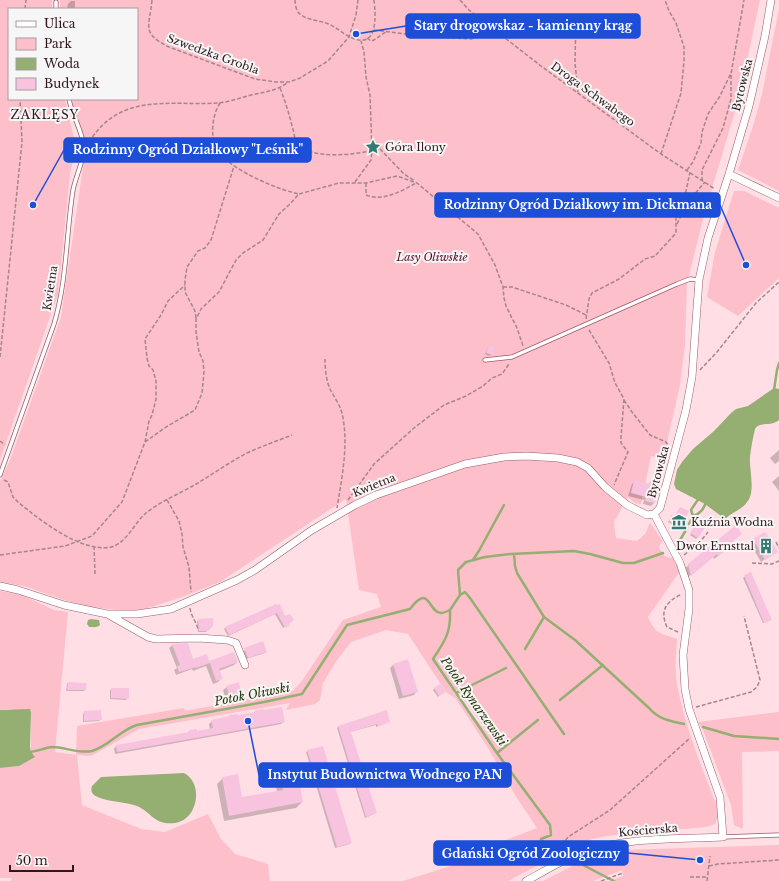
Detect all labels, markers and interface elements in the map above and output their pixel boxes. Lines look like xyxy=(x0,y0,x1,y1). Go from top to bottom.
legend xyxy=(8,8,138,100)
callout: Stary drogowskaz - kamienny krąg xyxy=(406,14,640,38)
text: Ulica xyxy=(44,16,76,31)
text: Stary drogowskaz - kamienny krąg xyxy=(414,18,633,33)
street label: Szwedzka Grobla xyxy=(165,31,262,77)
text: Park xyxy=(44,36,72,51)
text: Woda xyxy=(43,56,80,71)
street label: Bytowska xyxy=(729,56,755,113)
street label: Droga Schwabego xyxy=(548,59,638,129)
text: Budynek xyxy=(44,76,100,91)
district label: ZAKLĘSY xyxy=(11,107,79,122)
callout: Rodzinny Ogród Działkowy "Leśnik" xyxy=(64,138,311,162)
place icon: Góra Ilony xyxy=(364,138,382,156)
place label: Góra Ilony xyxy=(385,140,446,154)
text: Rodzinny Ogród Działkowy "Leśnik" xyxy=(73,142,303,157)
callout: Rodzinny Ogród Działkowy im. Dickmana xyxy=(435,193,720,217)
text: Rodzinny Ogród Działkowy im. Dickmana xyxy=(444,197,712,212)
park label: Lasy Oliwskie xyxy=(396,250,467,264)
street label: Kwietna xyxy=(40,264,61,311)
street label: Bytowska xyxy=(644,443,672,500)
street label: Kwietna xyxy=(350,470,398,500)
museum icon: Kuźnia Wodna xyxy=(670,513,688,531)
place label: Kuźnia Wodna xyxy=(691,515,774,529)
building icon: Dwór Ernsttal xyxy=(757,537,775,555)
place label: Dwór Ernsttal xyxy=(676,539,754,553)
water label: Potok Rynarzewski xyxy=(437,653,511,749)
water label: Potok Oliwski xyxy=(212,679,292,709)
callout: Instytut Budownictwa Wodnego PAN xyxy=(259,763,511,787)
text: Instytut Budownictwa Wodnego PAN xyxy=(268,767,503,782)
street label: Kościerska xyxy=(618,820,679,840)
callout: Gdański Ogród Zoologiczny xyxy=(434,841,628,865)
text: Gdański Ogród Zoologiczny xyxy=(442,846,620,861)
scale bar xyxy=(10,847,73,873)
text: 50 m xyxy=(16,853,48,868)

